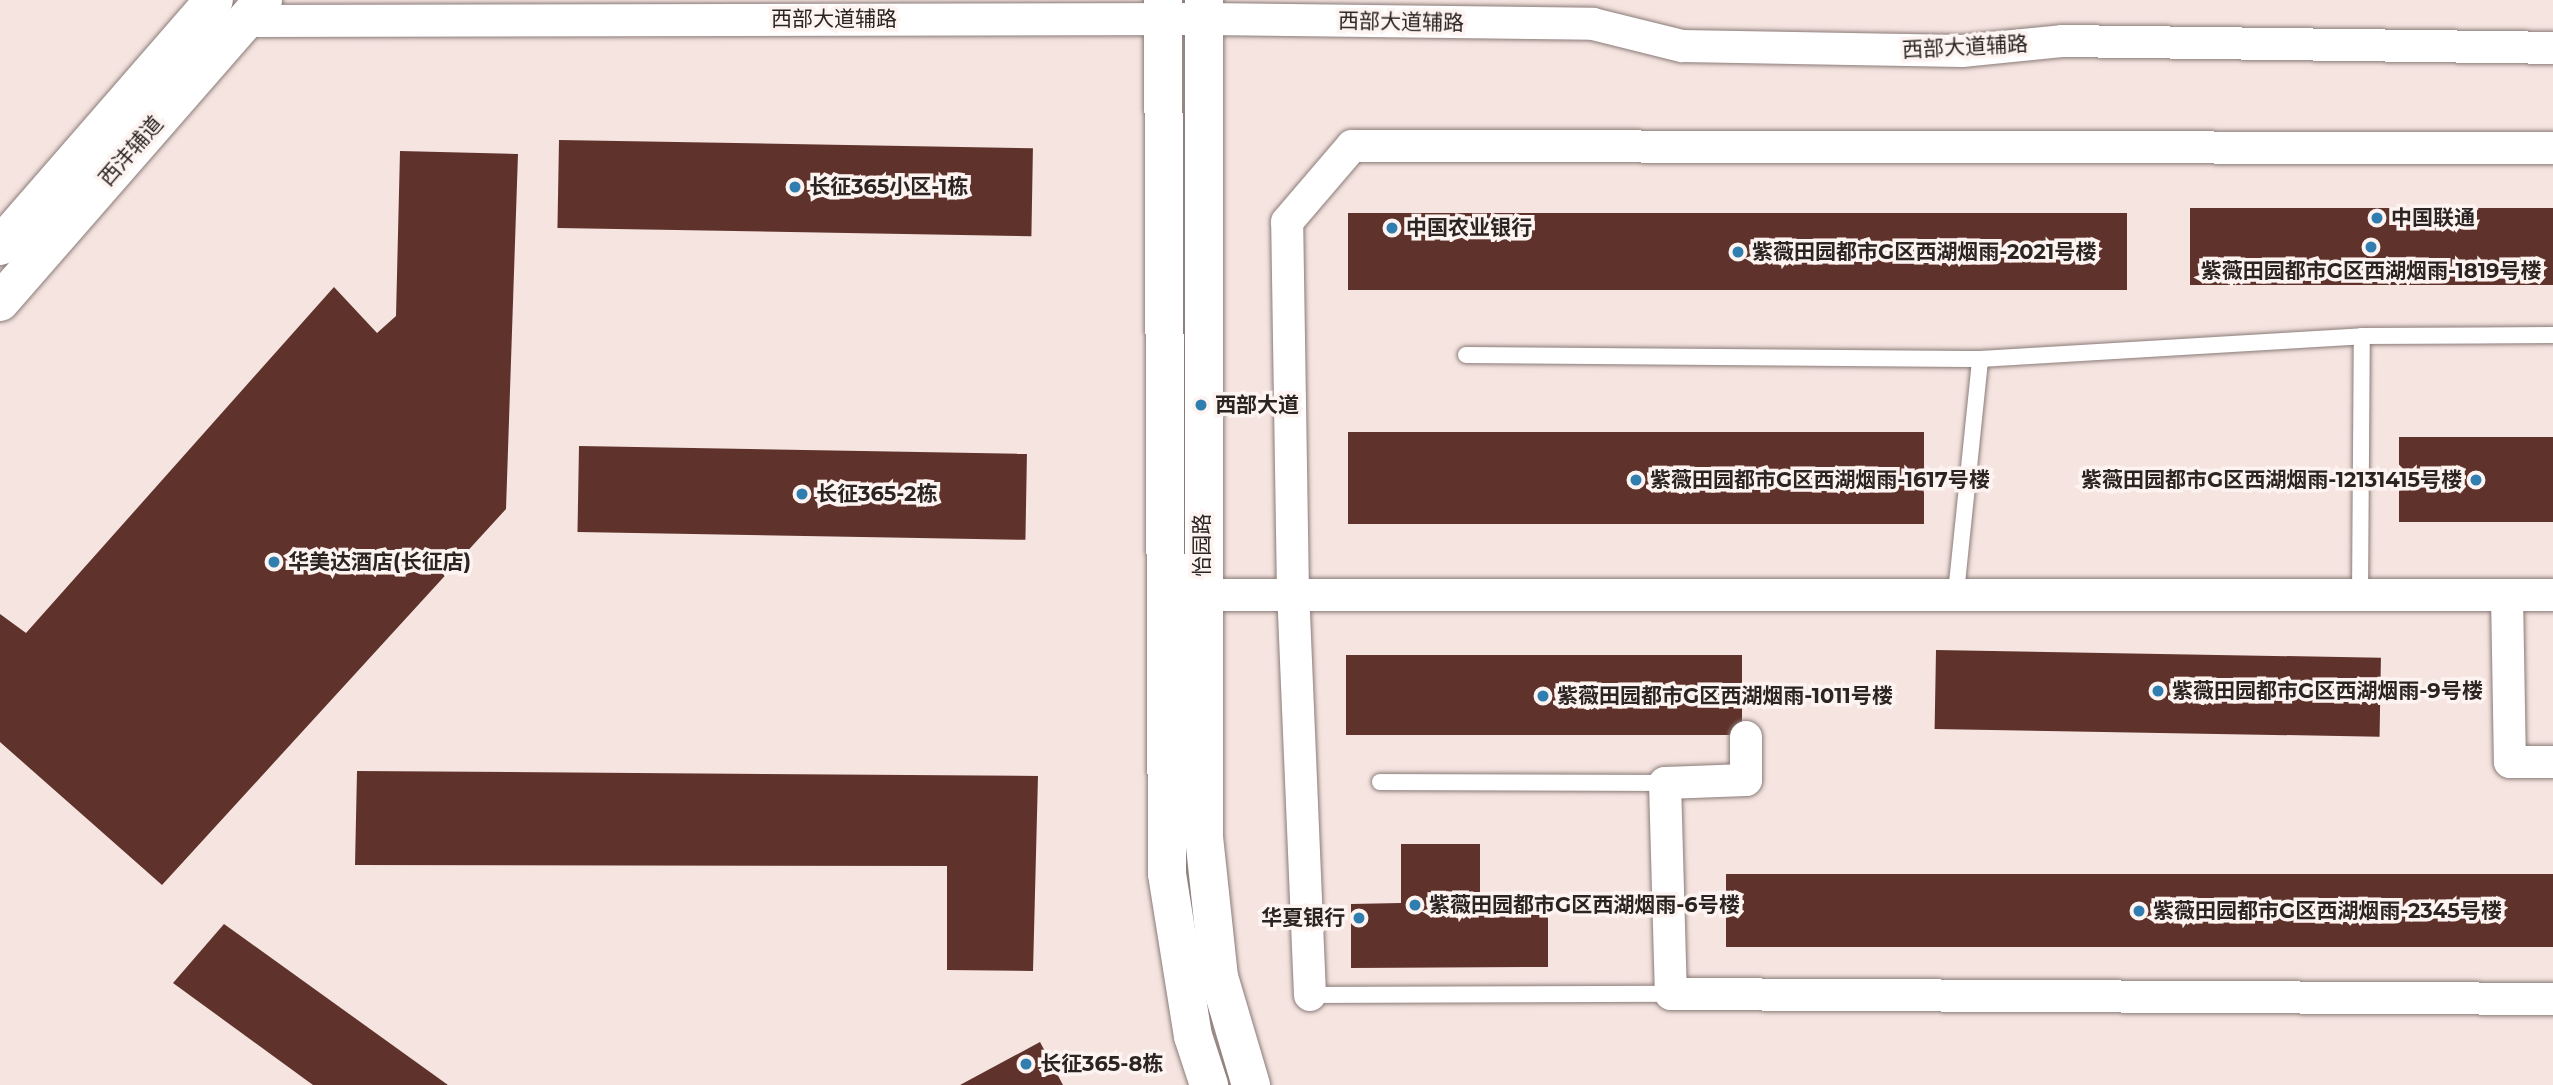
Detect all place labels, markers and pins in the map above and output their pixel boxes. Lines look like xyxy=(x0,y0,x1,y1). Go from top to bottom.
place label: 长征365小区-1栋 xyxy=(809,174,968,200)
marker: 长征365小区-1栋 xyxy=(787,179,803,195)
place label: 中国联通 xyxy=(2391,205,2475,231)
marker: 中国联通 xyxy=(2369,210,2385,226)
place label: 中国农业银行 xyxy=(1406,215,1532,241)
marker: 中国农业银行 xyxy=(1384,220,1400,236)
place label: 紫薇田园都市G区西湖烟雨-2021号楼 xyxy=(1752,239,2096,265)
marker: 紫薇田园都市G区西湖烟雨-1819号楼 xyxy=(2363,239,2379,255)
marker: 紫薇田园都市G区西湖烟雨-2021号楼 xyxy=(1730,244,1746,260)
place label: 紫薇田园都市G区西湖烟雨-1819号楼 xyxy=(2201,258,2541,284)
place label: 西部大道 xyxy=(1215,392,1299,418)
marker: 西部大道 xyxy=(1193,397,1209,413)
place label: 紫薇田园都市G区西湖烟雨-1617号楼 xyxy=(1650,467,1990,493)
place label: 紫薇田园都市G区西湖烟雨-12131415号楼 xyxy=(2081,467,2462,493)
marker: 紫薇田园都市G区西湖烟雨-1617号楼 xyxy=(1628,472,1644,488)
marker: 紫薇田园都市G区西湖烟雨-12131415号楼 xyxy=(2468,472,2484,488)
place label: 长征365-2栋 xyxy=(816,481,937,507)
marker: 长征365-2栋 xyxy=(794,486,810,502)
place label: 华美达酒店(长征店) xyxy=(288,549,471,575)
marker: 华美达酒店(长征店) xyxy=(266,554,282,570)
place label: 紫薇田园都市G区西湖烟雨-9号楼 xyxy=(2172,678,2483,704)
place label: 紫薇田园都市G区西湖烟雨-1011号楼 xyxy=(1557,683,1893,709)
marker: 紫薇田园都市G区西湖烟雨-9号楼 xyxy=(2150,683,2166,699)
marker: 紫薇田园都市G区西湖烟雨-1011号楼 xyxy=(1535,688,1551,704)
place label: 紫薇田园都市G区西湖烟雨-6号楼 xyxy=(1429,892,1740,918)
marker: 紫薇田园都市G区西湖烟雨-6号楼 xyxy=(1407,897,1423,913)
place label: 紫薇田园都市G区西湖烟雨-2345号楼 xyxy=(2153,898,2502,924)
marker: 紫薇田园都市G区西湖烟雨-2345号楼 xyxy=(2131,903,2147,919)
place label: 华夏银行 xyxy=(1261,905,1345,931)
marker: 华夏银行 xyxy=(1351,910,1367,926)
place label: 长征365-8栋 xyxy=(1040,1051,1163,1077)
marker: 长征365-8栋 xyxy=(1018,1056,1034,1072)

